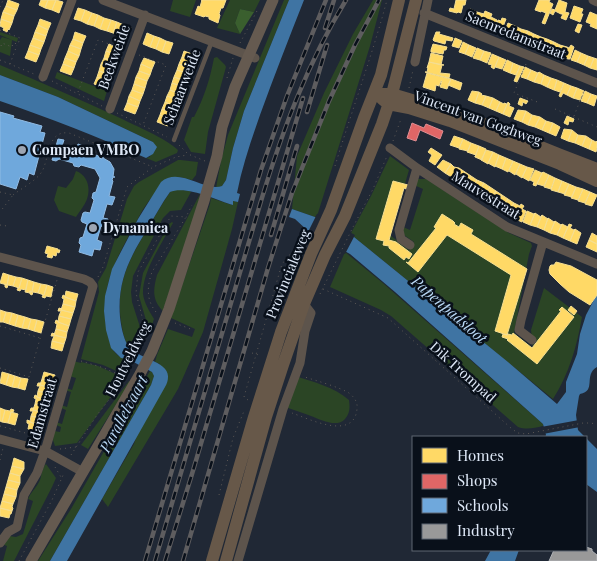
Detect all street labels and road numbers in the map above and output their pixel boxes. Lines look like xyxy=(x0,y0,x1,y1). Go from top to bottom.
street label: Saenredamstraat xyxy=(463,6,570,64)
street label: Beekweide xyxy=(93,22,134,92)
street label: Schaarweide xyxy=(158,46,205,127)
street label: Vincent van Goghweg xyxy=(411,85,545,150)
street label: Mauvestraat xyxy=(448,166,525,224)
street label: Provincialeweg xyxy=(261,226,314,321)
street label: Houtveldweg xyxy=(100,317,155,400)
street label: Dik Trompad xyxy=(426,337,500,406)
street label: Edamstraat xyxy=(22,374,61,450)

